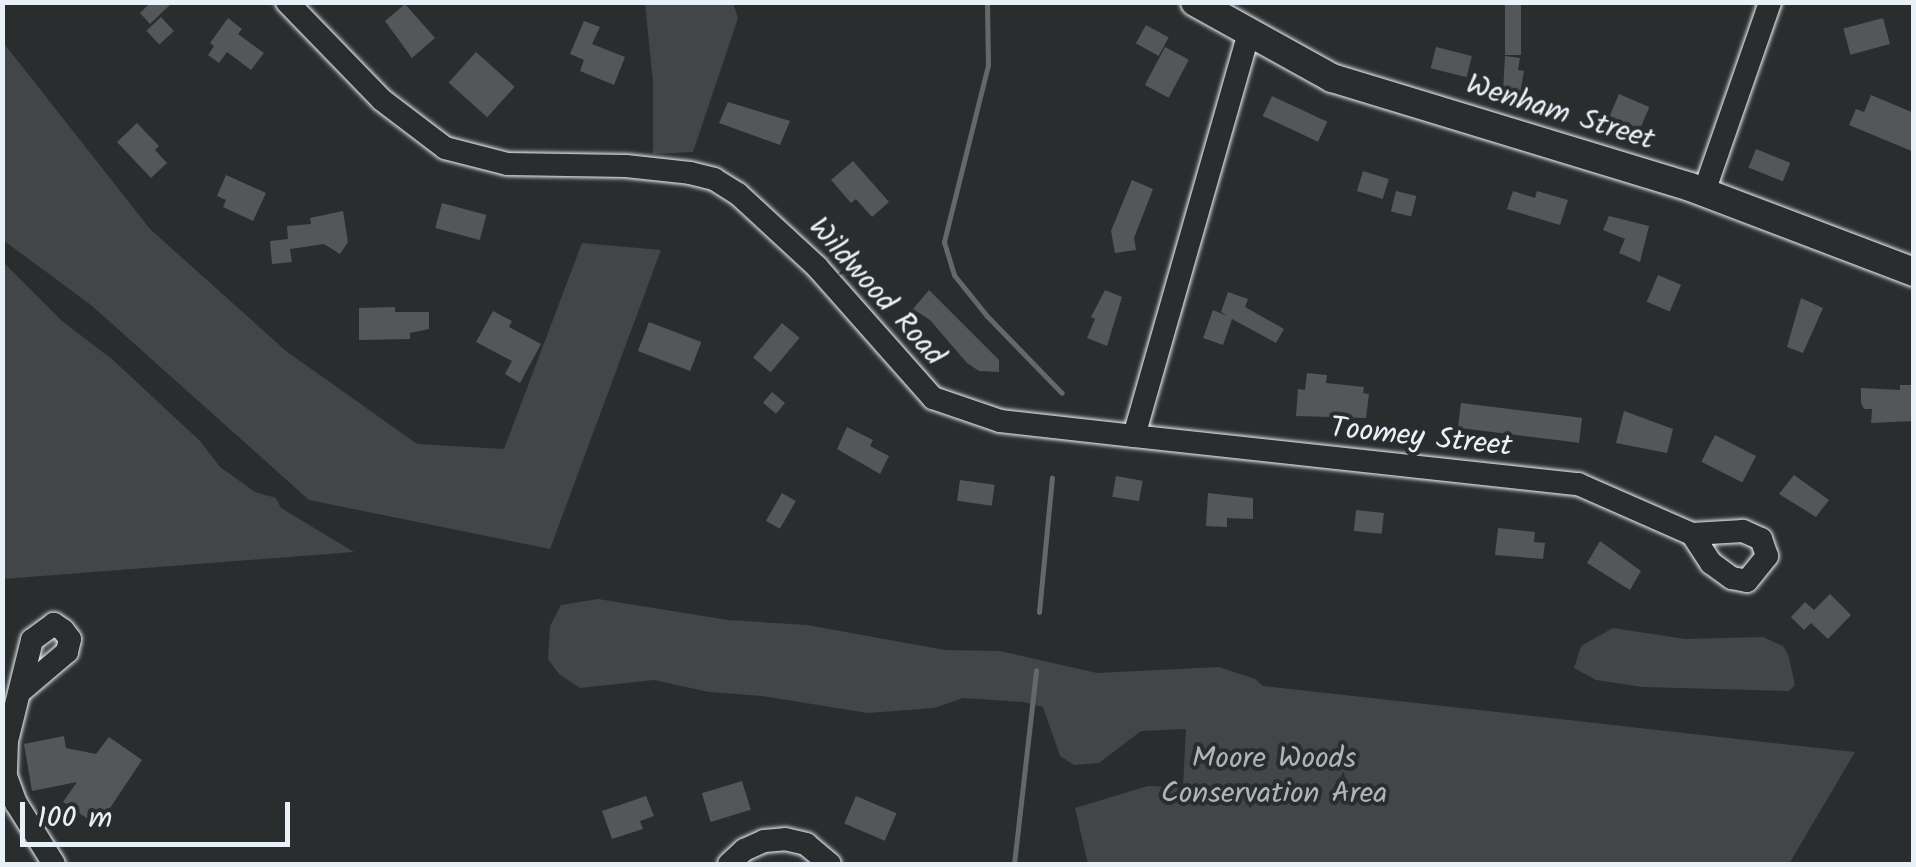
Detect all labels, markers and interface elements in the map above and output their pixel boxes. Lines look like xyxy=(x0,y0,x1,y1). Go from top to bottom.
street label: Wenham Street xyxy=(1461,67,1659,159)
street label: Wildwood Road xyxy=(800,210,952,374)
street label: Toomey Street xyxy=(1328,411,1514,465)
park label: Moore Woods Conservation Area xyxy=(1161,741,1387,812)
scale bar xyxy=(25,782,295,844)
text: 100 m xyxy=(37,795,112,843)

